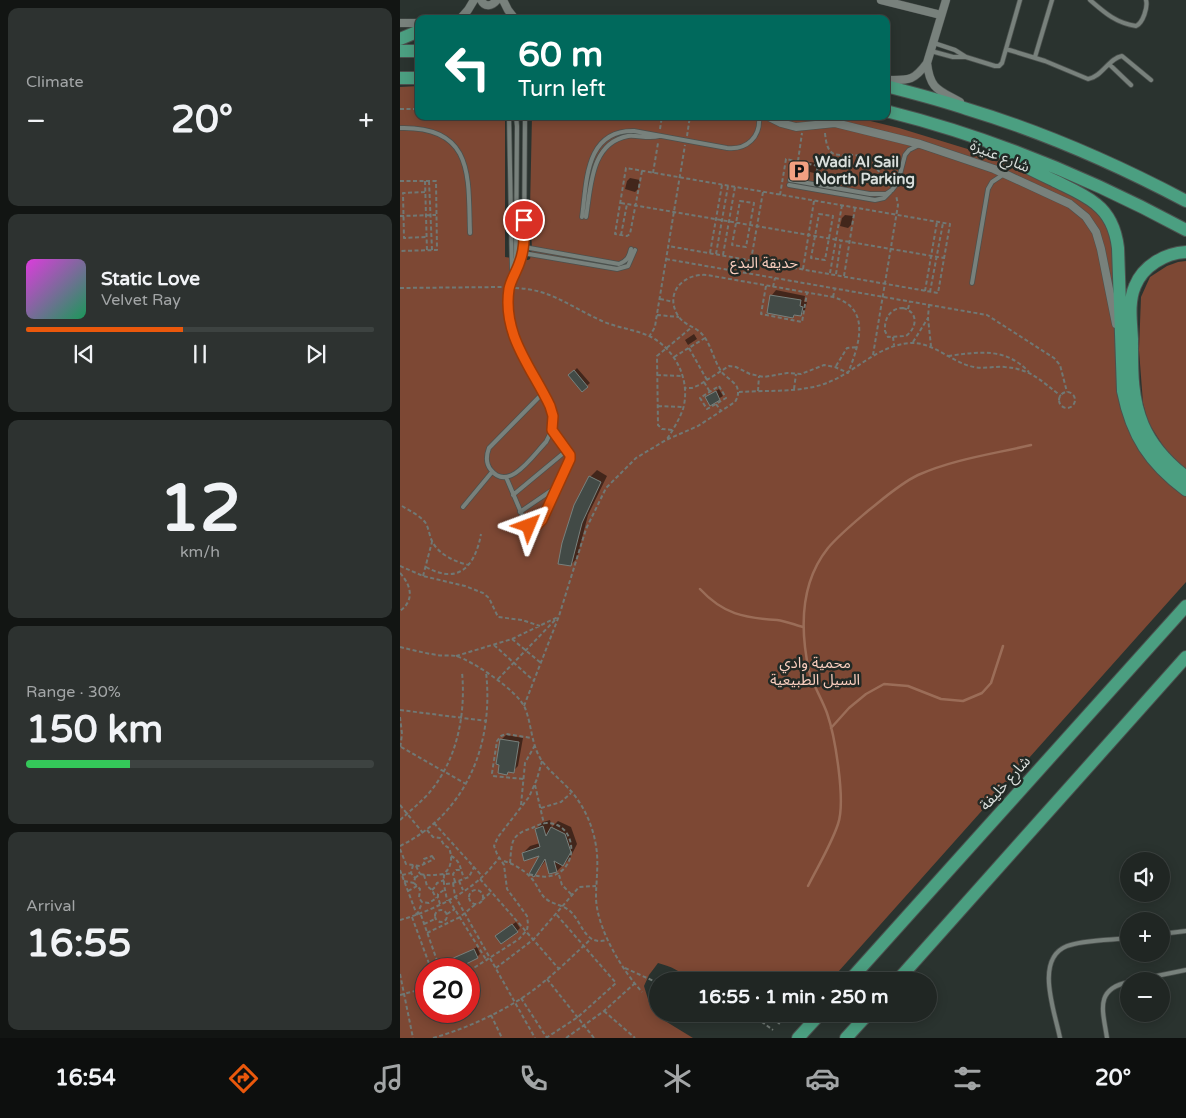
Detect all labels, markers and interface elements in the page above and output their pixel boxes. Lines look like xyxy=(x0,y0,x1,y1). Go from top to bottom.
text: 60 m xyxy=(518,34,603,76)
icon: left xyxy=(435,35,500,100)
text: Climate xyxy=(26,72,84,92)
text: Turn left xyxy=(518,76,606,102)
text: 20° xyxy=(171,97,233,143)
text: − xyxy=(26,104,46,138)
text: + xyxy=(358,104,374,138)
street label: شارع عنيزة xyxy=(966,136,1033,179)
place label: Wadi Al Sail North Parking xyxy=(815,153,915,189)
parking icon: Wadi Al Sail North Parking xyxy=(787,159,811,183)
pin xyxy=(503,199,545,241)
icon: arrive xyxy=(510,206,538,234)
park label: حديقة البدع xyxy=(730,254,798,275)
text: Static Love xyxy=(101,268,200,290)
text: Velvet Ray xyxy=(101,290,181,310)
icon: previous xyxy=(70,340,98,368)
icon: pause xyxy=(186,340,214,368)
icon: next xyxy=(302,340,330,368)
text: 12 xyxy=(159,470,241,549)
position arrow xyxy=(502,499,554,551)
text: km/h xyxy=(180,542,220,562)
park label: محمية وادي السيل الطبيعية xyxy=(770,654,860,689)
text: Range · 30% xyxy=(26,682,121,702)
text: 150 km xyxy=(26,707,163,753)
street label: شارع خليفة xyxy=(976,752,1036,816)
map controls xyxy=(1120,852,1170,1022)
button: sound xyxy=(1120,852,1170,902)
text: Arrival xyxy=(26,896,75,916)
button: + xyxy=(1120,912,1170,962)
text: 16:55 xyxy=(26,921,131,967)
speed limit sign: 20 xyxy=(415,958,480,1023)
button: − xyxy=(1120,972,1170,1022)
text: 16:55 · 1 min · 250 m xyxy=(697,986,889,1008)
icon: directions xyxy=(226,1061,261,1096)
icon: music xyxy=(371,1061,406,1096)
icon: phone xyxy=(516,1061,551,1096)
icon: climate xyxy=(660,1061,695,1096)
icon: car xyxy=(805,1061,840,1096)
icon: filters xyxy=(950,1061,985,1096)
text: 16:54 xyxy=(55,1065,116,1091)
text: 20° xyxy=(1095,1065,1131,1091)

